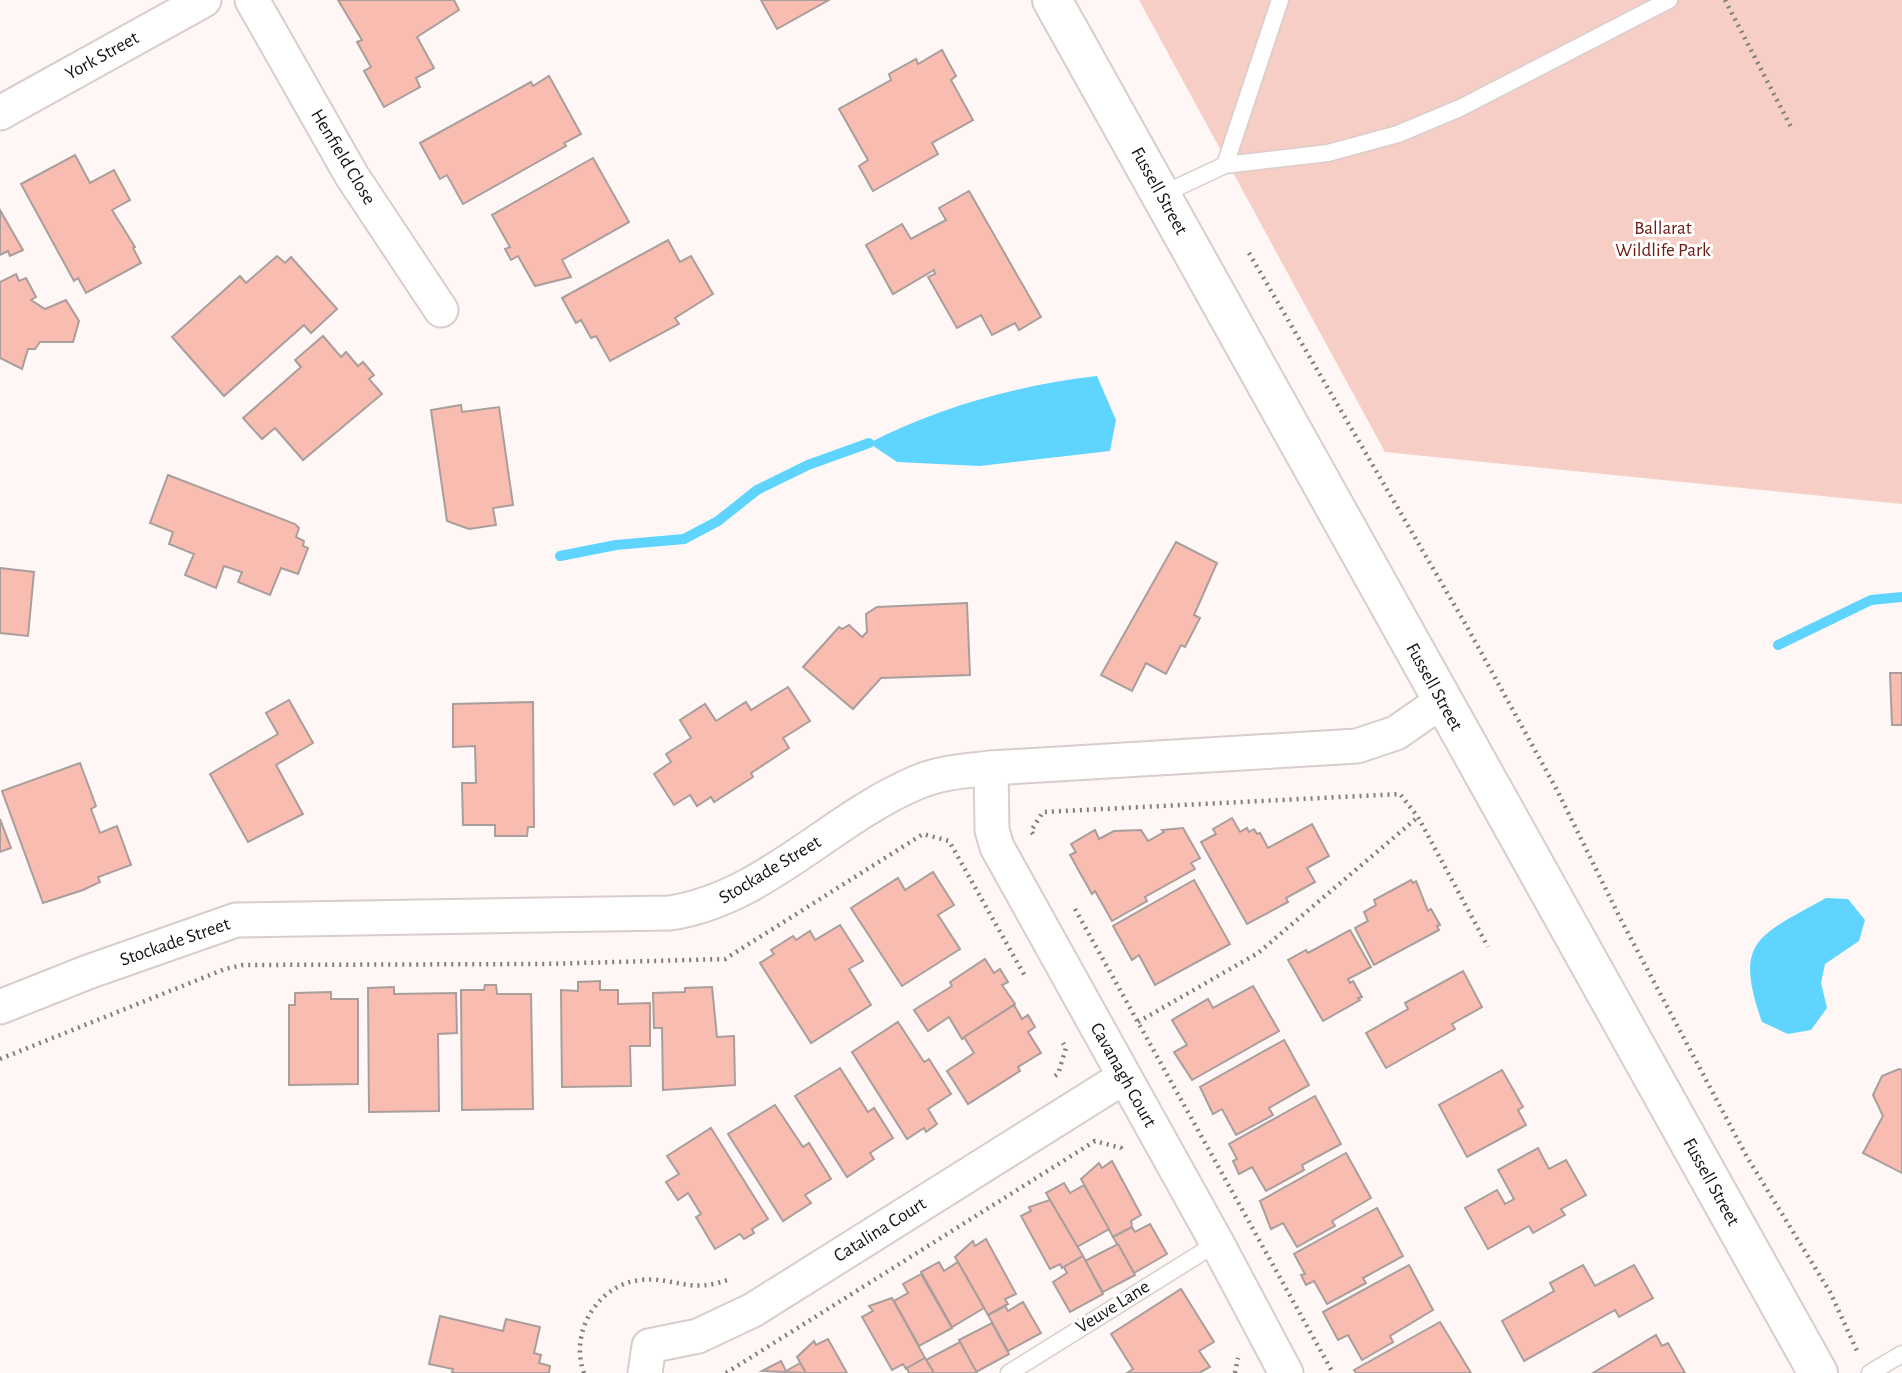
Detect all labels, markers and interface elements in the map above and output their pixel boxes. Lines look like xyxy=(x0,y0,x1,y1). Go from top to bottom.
street label: York Street xyxy=(62,28,142,84)
street label: Henfield Close xyxy=(307,106,379,208)
street label: Fussell Street xyxy=(1127,144,1191,238)
park label: Ballarat Wildlife Park xyxy=(1615,219,1711,260)
street label: Fussell Street xyxy=(1402,640,1466,734)
street label: Stockade Street xyxy=(716,832,824,908)
street label: Stockade Street xyxy=(118,914,232,970)
street label: Cavanagh Court xyxy=(1087,1020,1159,1130)
street label: Fussell Street xyxy=(1679,1135,1743,1229)
street label: Catalina Court xyxy=(830,1194,930,1266)
street label: Veuve Lane xyxy=(1073,1277,1153,1337)

